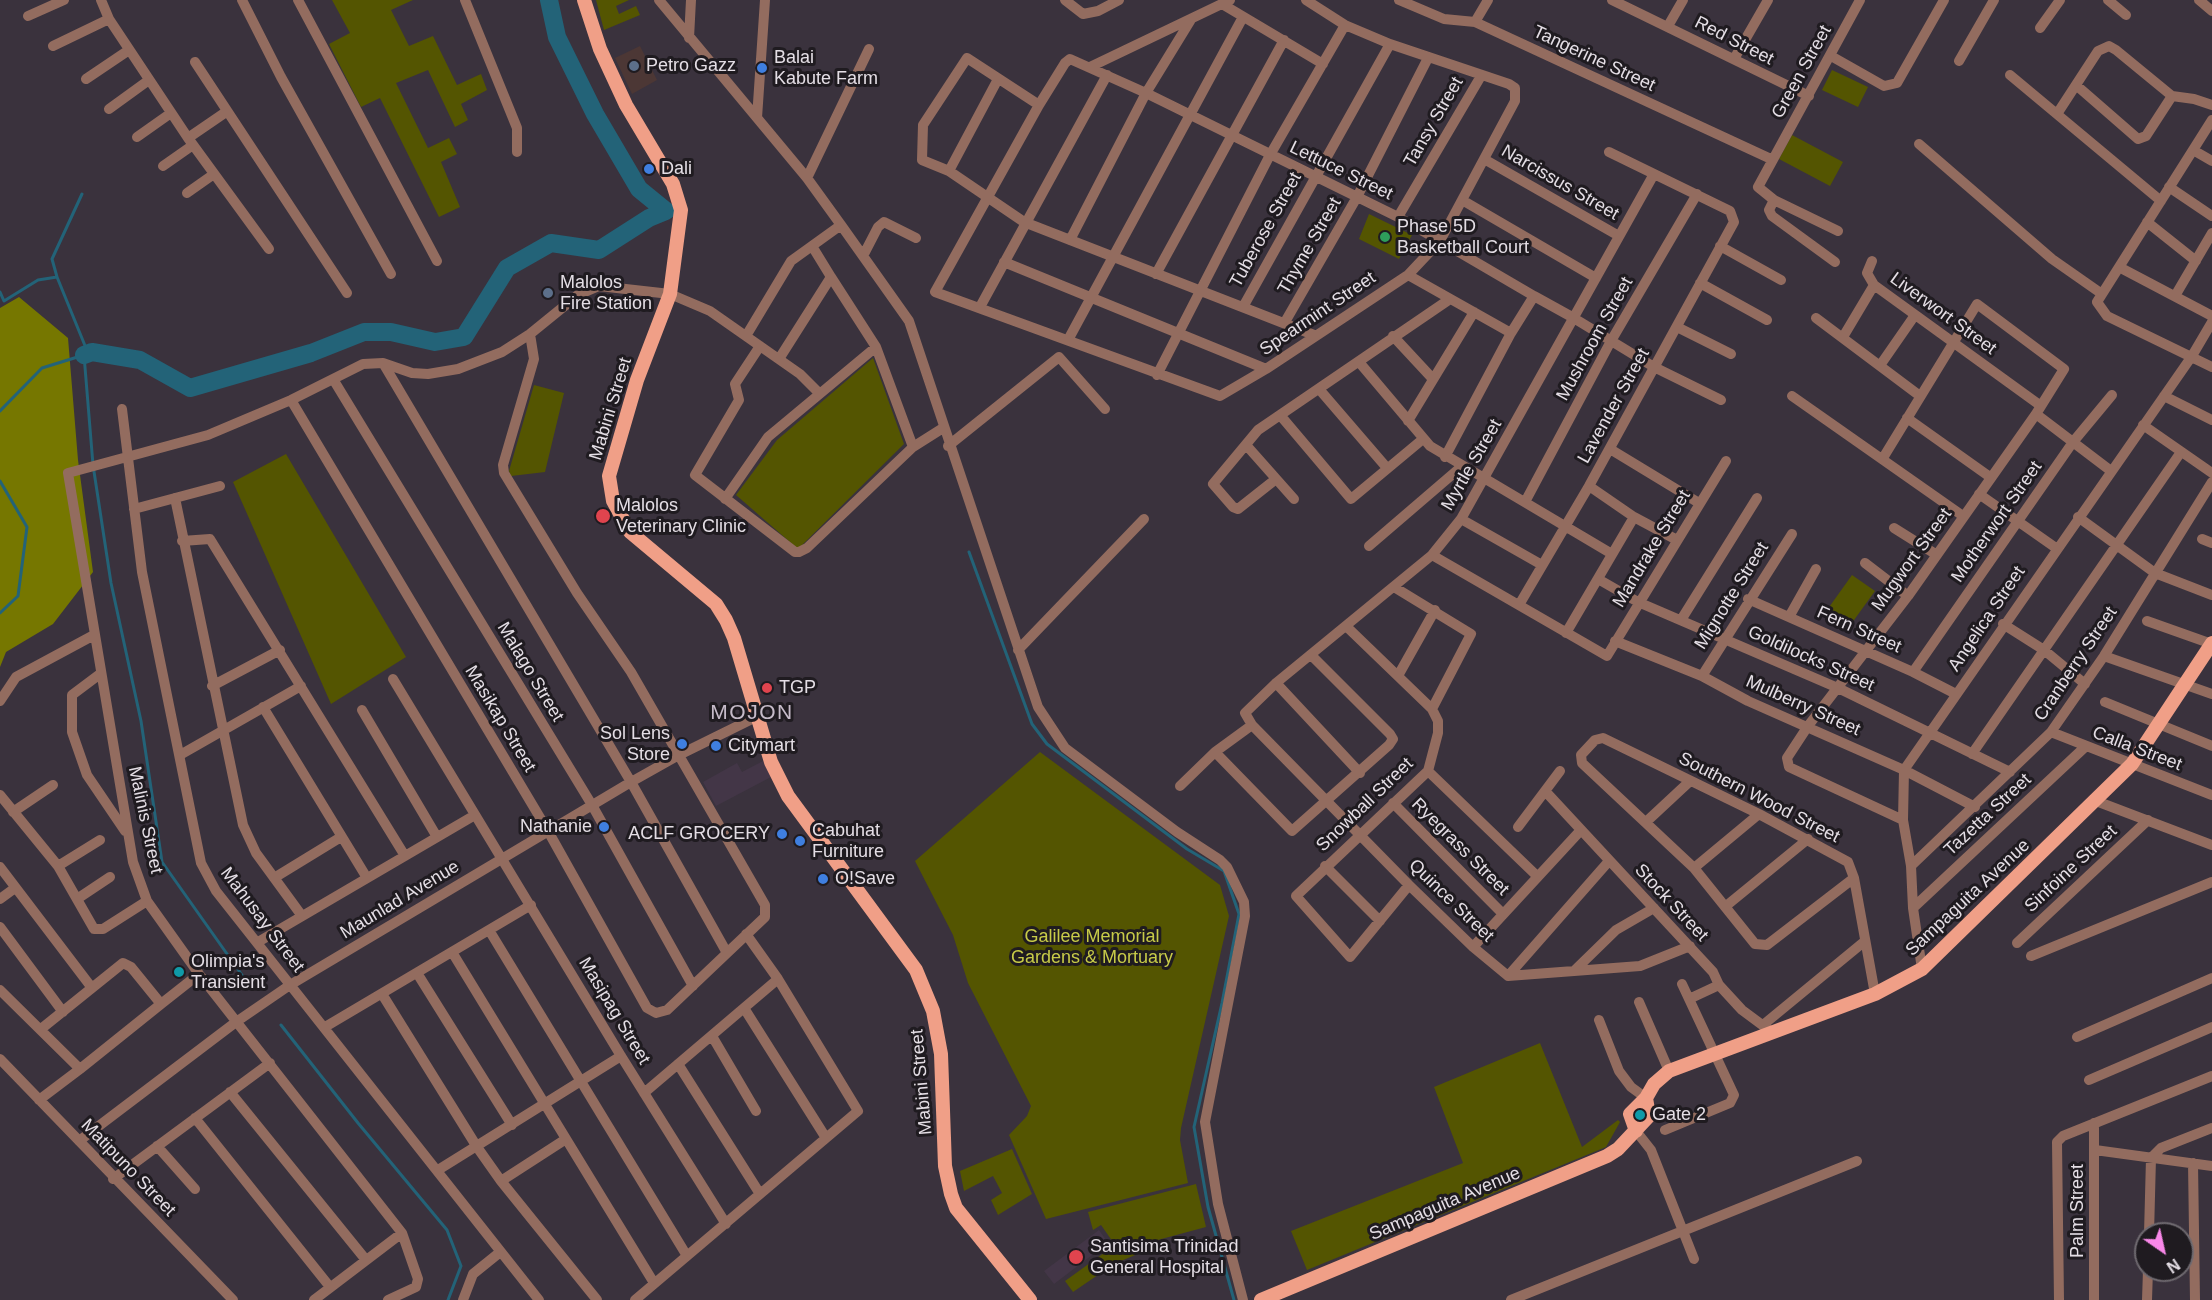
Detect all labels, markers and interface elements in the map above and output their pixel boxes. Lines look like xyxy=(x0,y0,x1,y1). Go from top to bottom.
street label: Red Street xyxy=(1691,12,1777,70)
street label: Tangerine Street xyxy=(1530,21,1658,97)
street label: Green Street xyxy=(1768,22,1836,122)
place label: Balai Kabute Farm xyxy=(774,47,878,90)
place label: Petro Gazz xyxy=(646,55,736,77)
marker: Petro Gazz xyxy=(627,59,641,73)
marker: Balai Kabute Farm xyxy=(755,61,769,75)
street label: Tansy Street xyxy=(1400,73,1468,171)
street label: Lettuce Street xyxy=(1286,137,1396,205)
street label: Narcissus Street xyxy=(1497,141,1623,225)
place label: Dali xyxy=(661,158,692,180)
marker: Dali xyxy=(642,162,656,176)
street label: Tuberose Street xyxy=(1225,169,1307,291)
street label: Thyme Street xyxy=(1274,194,1346,298)
place label: Phase 5D Basketball Court xyxy=(1397,216,1529,258)
marker: Phase 5D Basketball Court xyxy=(1378,230,1392,244)
street label: Spearmint Street xyxy=(1256,267,1380,361)
street label: Liverwort Street xyxy=(1886,268,2000,360)
place label: Malolos Fire Station xyxy=(560,272,652,314)
street label: Mushroom Street xyxy=(1552,273,1638,405)
marker: Malolos Fire Station xyxy=(541,286,555,300)
street label: Lavender Street xyxy=(1574,345,1654,467)
street label: Mabini Street xyxy=(585,355,637,463)
street label: Myrtle Street xyxy=(1437,415,1507,515)
street label: Motherwort Street xyxy=(1947,457,2047,587)
street label: Mandrake Street xyxy=(1608,486,1696,612)
place label: Malolos Veterinary Clinic xyxy=(616,495,746,538)
street label: Mugwort Street xyxy=(1867,504,1957,616)
marker: Malolos Veterinary Clinic xyxy=(594,507,612,525)
street label: Mignotte Street xyxy=(1690,539,1774,653)
street label: Angelica Street xyxy=(1944,562,2030,676)
street label: Fern Street xyxy=(1813,602,1905,658)
street label: Cranberry Street xyxy=(2030,603,2122,725)
street label: Malago Street xyxy=(492,618,568,726)
street label: Goldilocks Street xyxy=(1744,621,1878,697)
street label: Masikap Street xyxy=(460,662,540,776)
street label: Mulberry Street xyxy=(1742,671,1864,741)
place label: TGP xyxy=(779,677,816,699)
marker: TGP xyxy=(760,681,774,695)
district label: MOJON xyxy=(710,700,794,726)
street label: Calla Street xyxy=(2089,722,2185,776)
place label: Sol Lens Store xyxy=(600,723,670,766)
place label: Citymart xyxy=(728,735,795,757)
marker: Sol Lens Store xyxy=(675,737,689,751)
marker: Citymart xyxy=(709,739,723,753)
street label: Southern Wood Street xyxy=(1675,748,1843,848)
street label: Snowball Street xyxy=(1312,753,1418,857)
street label: Malinis Street xyxy=(123,764,167,876)
street label: Tazetta Street xyxy=(1940,769,2036,861)
street label: Ryegrass Street xyxy=(1407,794,1513,900)
place label: Nathanie xyxy=(520,816,592,838)
marker: Nathanie xyxy=(597,820,611,834)
place label: Cabuhat Furniture xyxy=(812,820,884,862)
street label: Sinfoine Street xyxy=(2020,821,2122,917)
place label: ACLF GROCERY xyxy=(628,823,770,845)
marker: ACLF GROCERY xyxy=(775,827,789,841)
marker: Cabuhat Furniture xyxy=(793,834,807,848)
street label: Sampaguita Avenue xyxy=(1901,835,2035,961)
street label: Quince Street xyxy=(1404,855,1498,947)
street label: Maunlad Avenue xyxy=(337,856,463,944)
street label: Stock Street xyxy=(1630,860,1712,946)
street label: Mahusay Street xyxy=(215,863,309,977)
place label: O!Save xyxy=(835,868,895,890)
marker: O!Save xyxy=(816,872,830,886)
park label: Galilee Memorial Gardens & Mortuary xyxy=(1011,926,1173,968)
place label: Olimpia's Transient xyxy=(191,951,265,994)
street label: Masipag Street xyxy=(574,954,654,1068)
marker: Olimpia's Transient xyxy=(172,965,186,979)
street label: Mabini Street xyxy=(907,1028,937,1136)
place label: Gate 2 xyxy=(1652,1104,1706,1126)
marker: Gate 2 xyxy=(1633,1108,1647,1122)
street label: Matipuno Street xyxy=(76,1115,180,1221)
street label: Sampaguita Avenue xyxy=(1366,1162,1524,1246)
street label: Palm Street xyxy=(2067,1164,2089,1258)
north arrow xyxy=(2134,1222,2194,1282)
place label: Santisima Trinidad General Hospital xyxy=(1090,1236,1238,1278)
marker: Santisima Trinidad General Hospital xyxy=(1067,1248,1085,1266)
text: N xyxy=(2164,1255,2183,1276)

